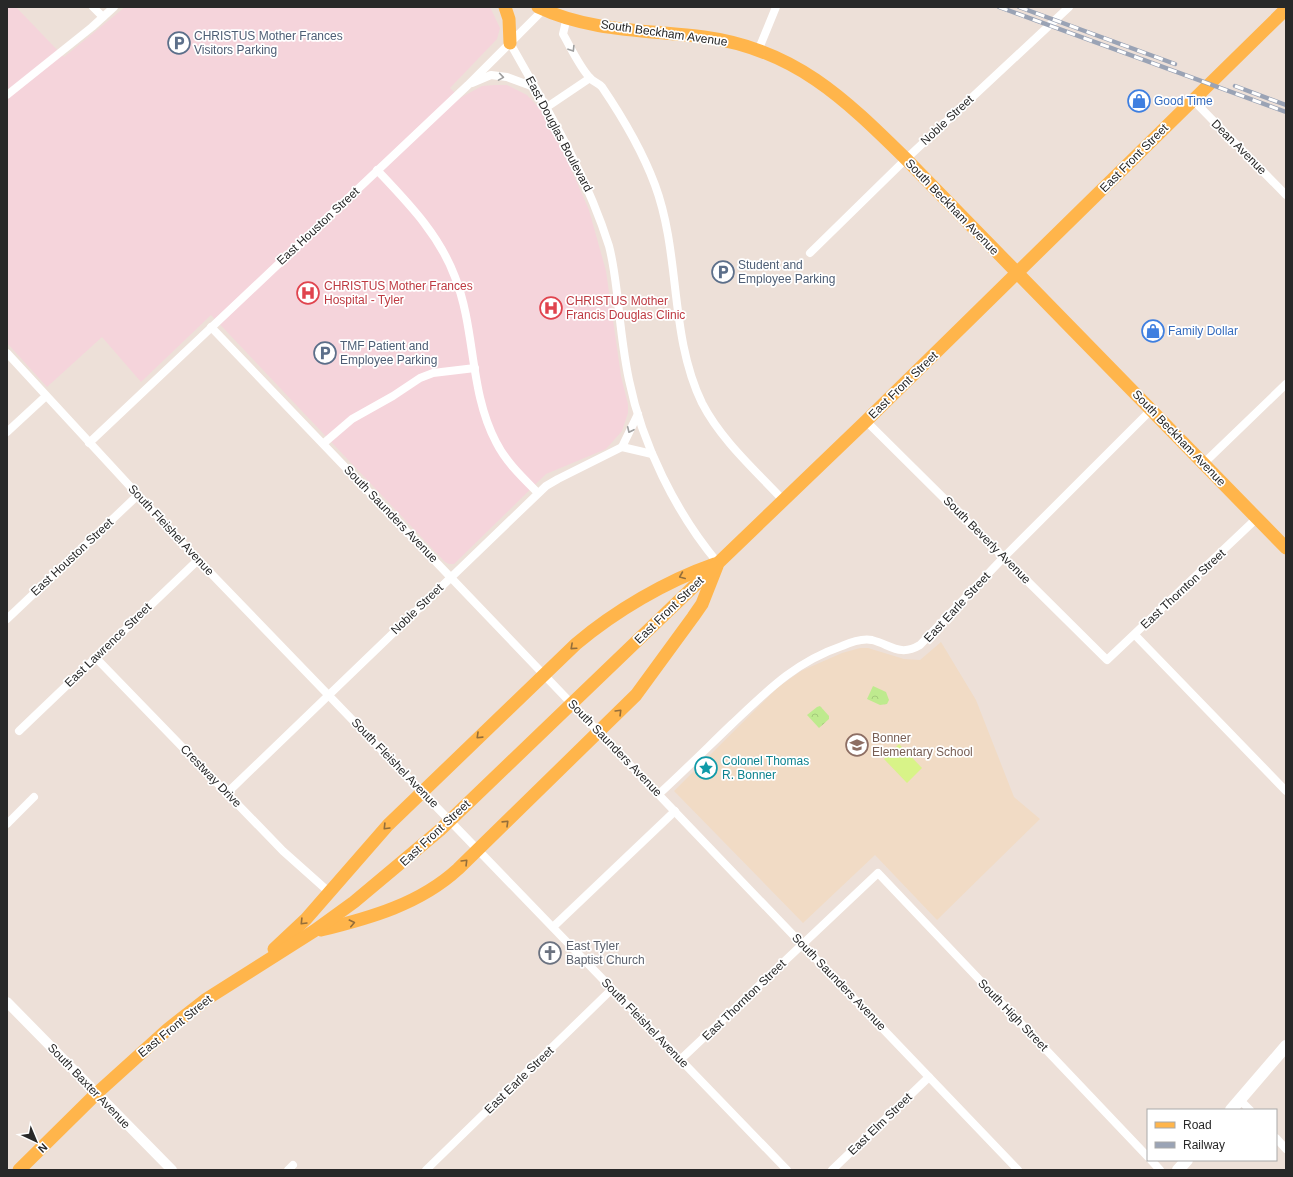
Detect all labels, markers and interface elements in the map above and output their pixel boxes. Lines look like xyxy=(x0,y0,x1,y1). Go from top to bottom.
street label: South Beckham Avenue xyxy=(600,17,729,49)
place label: CHRISTUS Mother Frances Visitors Parking xyxy=(194,29,343,57)
parking icon: CHRISTUS Mother Frances Visitors Parking xyxy=(166,30,192,56)
one-way arrow xyxy=(567,45,575,52)
one-way arrow xyxy=(498,72,504,80)
street label: East Douglas Boulevard xyxy=(523,74,595,194)
shop icon: Good Time xyxy=(1126,88,1152,114)
street label: Noble Street xyxy=(918,92,977,148)
place label: Good Time xyxy=(1154,94,1213,108)
street label: Dean Avenue xyxy=(1209,117,1270,178)
street label: East Front Street xyxy=(1097,121,1171,195)
street label: South Beckham Avenue xyxy=(903,156,1002,258)
street label: East Houston Street xyxy=(274,184,363,268)
place label: Student and Employee Parking xyxy=(738,258,835,286)
parking icon: Student and Employee Parking xyxy=(710,259,736,285)
place label: CHRISTUS Mother Frances Hospital - Tyler xyxy=(324,279,473,307)
hospital icon: CHRISTUS Mother Frances Hospital - Tyler xyxy=(295,280,321,306)
place label: CHRISTUS Mother Francis Douglas Clinic xyxy=(566,294,685,322)
hospital icon: CHRISTUS Mother Francis Douglas Clinic xyxy=(538,295,564,321)
shop icon: Family Dollar xyxy=(1140,318,1166,344)
place label: Family Dollar xyxy=(1168,324,1238,338)
place label: TMF Patient and Employee Parking xyxy=(340,339,437,367)
parking icon: TMF Patient and Employee Parking xyxy=(312,340,338,366)
street label: East Front Street xyxy=(866,348,941,422)
street label: South Beckham Avenue xyxy=(1130,387,1229,489)
one-way arrow xyxy=(627,426,635,434)
street label: South Saunders Avenue xyxy=(341,463,441,566)
street label: South Fleishel Avenue xyxy=(125,482,217,579)
street label: South Beverly Avenue xyxy=(940,493,1034,587)
street label: East Houston Street xyxy=(28,515,117,599)
street label: East Thornton Street xyxy=(1138,546,1229,632)
street label: East Earle Street xyxy=(921,569,994,645)
one-way arrow xyxy=(678,571,686,579)
street label: East Front Street xyxy=(632,573,707,647)
street label: Noble Street xyxy=(388,580,446,637)
street label: East Lawrence Street xyxy=(62,600,155,690)
one-way arrow xyxy=(570,642,578,649)
street label: South Saunders Avenue xyxy=(565,697,665,800)
one-way arrow xyxy=(614,709,622,717)
street label: South Fleishel Avenue xyxy=(349,715,442,811)
one-way arrow xyxy=(476,731,484,739)
place label: Bonner Elementary School xyxy=(872,731,973,759)
school or university icon: Bonner Elementary School xyxy=(844,732,870,758)
street label: Crestway Drive xyxy=(178,742,245,810)
place label: Colonel Thomas R. Bonner xyxy=(722,754,809,782)
place icon: Colonel Thomas R. Bonner xyxy=(693,755,719,781)
street label: East Front Street xyxy=(397,796,473,869)
one-way arrow xyxy=(501,820,509,827)
one-way arrow xyxy=(383,822,391,830)
one-way arrow xyxy=(460,860,468,867)
one-way arrow xyxy=(301,917,308,925)
one-way arrow xyxy=(348,919,355,927)
street label: South Saunders Avenue xyxy=(789,931,889,1034)
place label: East Tyler Baptist Church xyxy=(566,939,645,967)
church icon: East Tyler Baptist Church xyxy=(537,940,563,966)
street label: East Thornton Street xyxy=(699,956,789,1043)
street label: South Fleishel Avenue xyxy=(599,975,692,1071)
street label: South High Street xyxy=(975,976,1051,1054)
street label: East Front Street xyxy=(135,992,215,1060)
street label: South Baxter Avenue xyxy=(45,1041,133,1132)
street label: East Earle Street xyxy=(482,1043,557,1117)
street label: East Elm Street xyxy=(845,1090,915,1158)
legend xyxy=(1147,1109,1277,1161)
text: Road xyxy=(1183,1118,1212,1132)
north arrow xyxy=(16,1121,56,1161)
text: Railway xyxy=(1183,1138,1225,1152)
text: N xyxy=(36,1141,50,1155)

